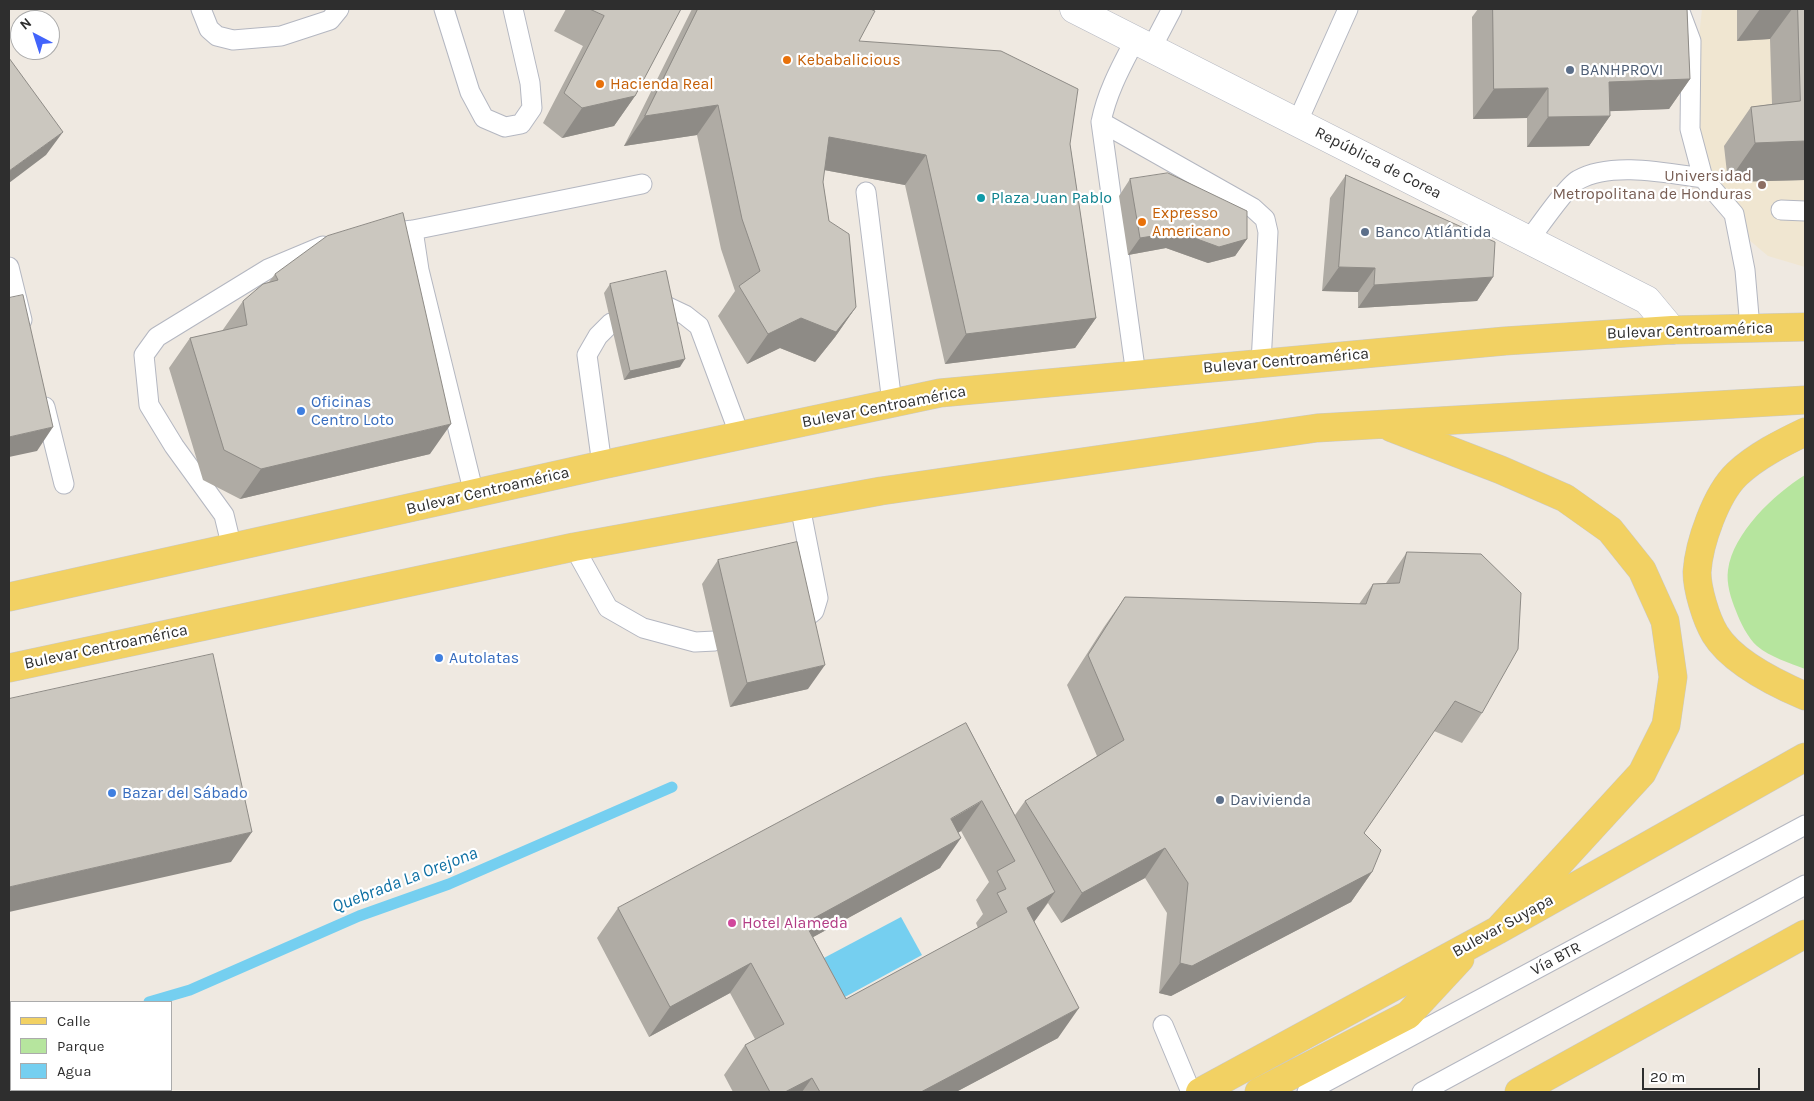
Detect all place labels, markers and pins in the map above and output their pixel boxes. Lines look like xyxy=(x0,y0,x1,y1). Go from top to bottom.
place label: Kebabalicious xyxy=(797,50,901,70)
marker: Kebabalicious xyxy=(781,54,793,66)
place label: BANHPROVI xyxy=(1580,60,1663,80)
marker: BANHPROVI xyxy=(1564,64,1576,76)
place label: Hacienda Real xyxy=(610,74,714,94)
marker: Hacienda Real xyxy=(594,78,606,90)
place label: Universidad Metropolitana de Honduras xyxy=(1552,166,1752,204)
marker: Universidad Metropolitana de Honduras xyxy=(1756,179,1768,191)
place label: Plaza Juan Pablo xyxy=(991,188,1112,208)
marker: Plaza Juan Pablo xyxy=(975,192,987,204)
place label: Expresso Americano xyxy=(1152,203,1230,241)
marker: Expresso Americano xyxy=(1136,216,1148,228)
place label: Banco Atlántida xyxy=(1375,222,1491,242)
marker: Banco Atlántida xyxy=(1359,226,1371,238)
place label: Oficinas Centro Loto xyxy=(311,392,394,430)
marker: Oficinas Centro Loto xyxy=(295,405,307,417)
place label: Autolatas xyxy=(449,648,519,668)
marker: Autolatas xyxy=(433,652,445,664)
place label: Bazar del Sábado xyxy=(122,783,248,803)
marker: Bazar del Sábado xyxy=(106,787,118,799)
place label: Davivienda xyxy=(1230,790,1311,810)
marker: Davivienda xyxy=(1214,794,1226,806)
place label: Hotel Alameda xyxy=(742,913,848,933)
marker: Hotel Alameda xyxy=(726,917,738,929)

